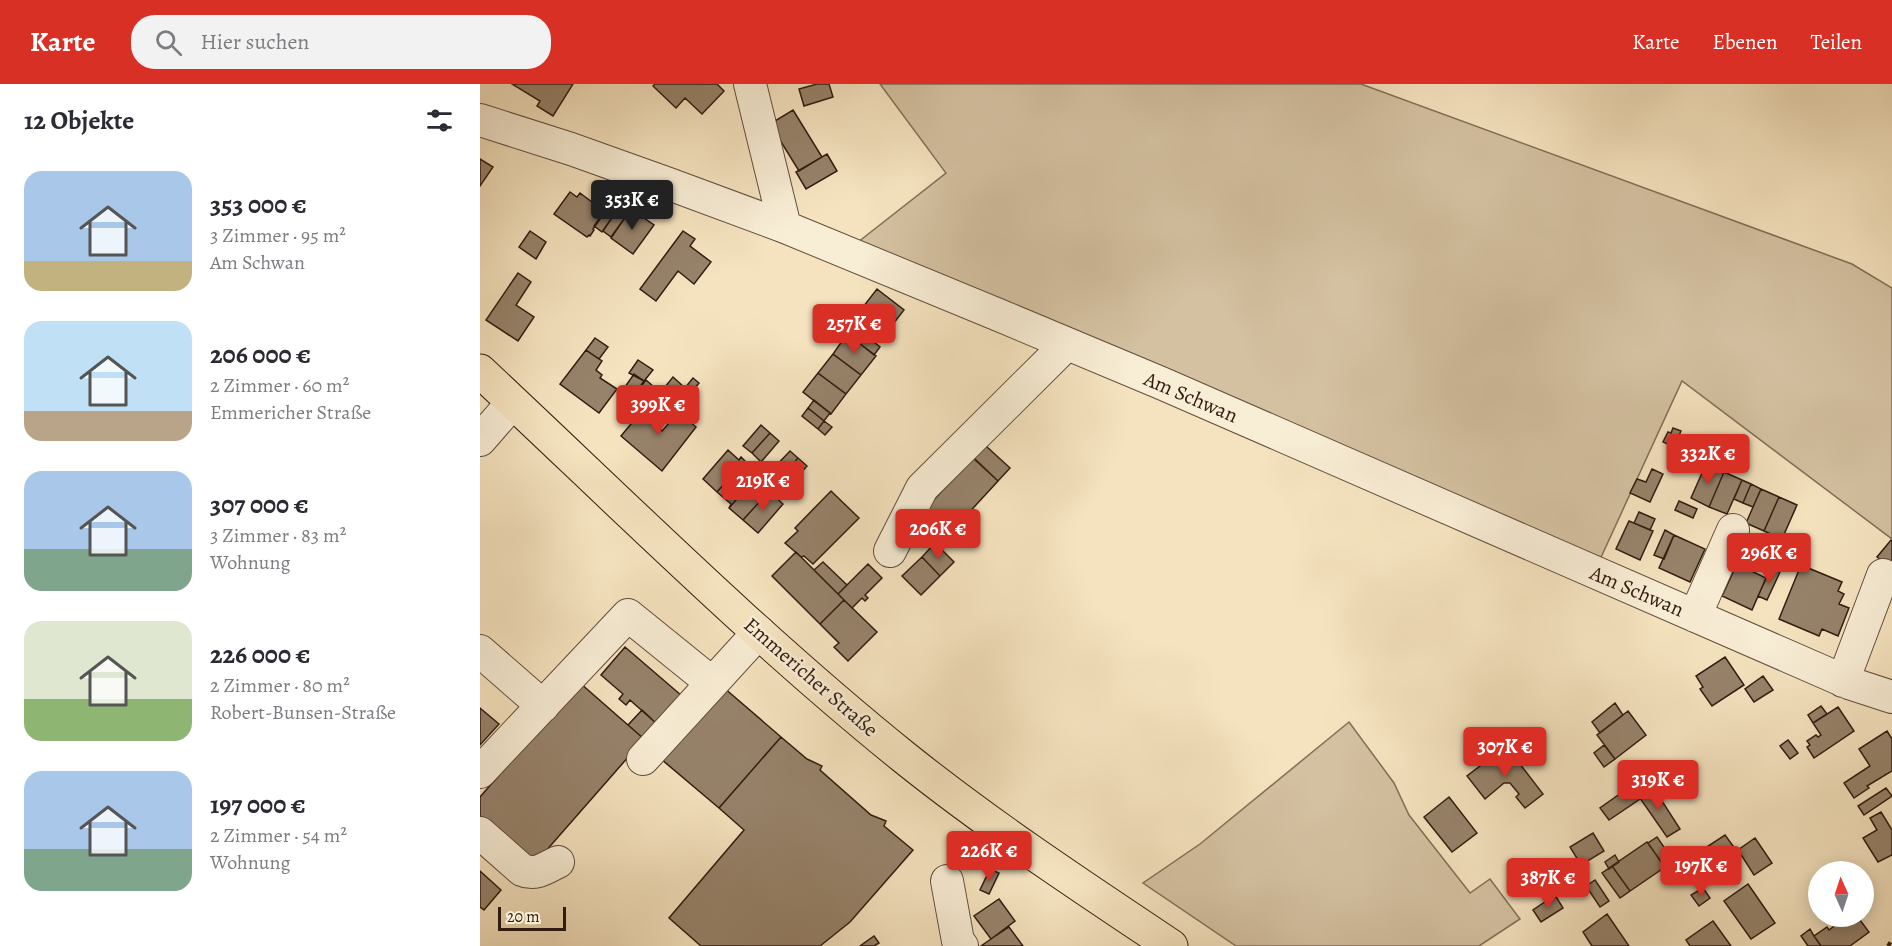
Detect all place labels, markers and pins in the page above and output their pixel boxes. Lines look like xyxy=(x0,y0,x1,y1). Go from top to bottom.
pin: 353K € xyxy=(583,180,681,231)
pin: 257K € xyxy=(805,304,903,355)
pin: 399K € xyxy=(609,385,707,436)
pin: 332K € xyxy=(1659,434,1757,485)
pin: 219K € xyxy=(714,461,812,512)
pin: 206K € xyxy=(889,509,987,560)
pin: 296K € xyxy=(1720,533,1818,584)
pin: 307K € xyxy=(1456,727,1554,778)
pin: 319K € xyxy=(1609,760,1707,811)
pin: 226K € xyxy=(940,831,1038,882)
pin: 197K € xyxy=(1652,846,1750,897)
pin: 387K € xyxy=(1499,858,1597,909)

